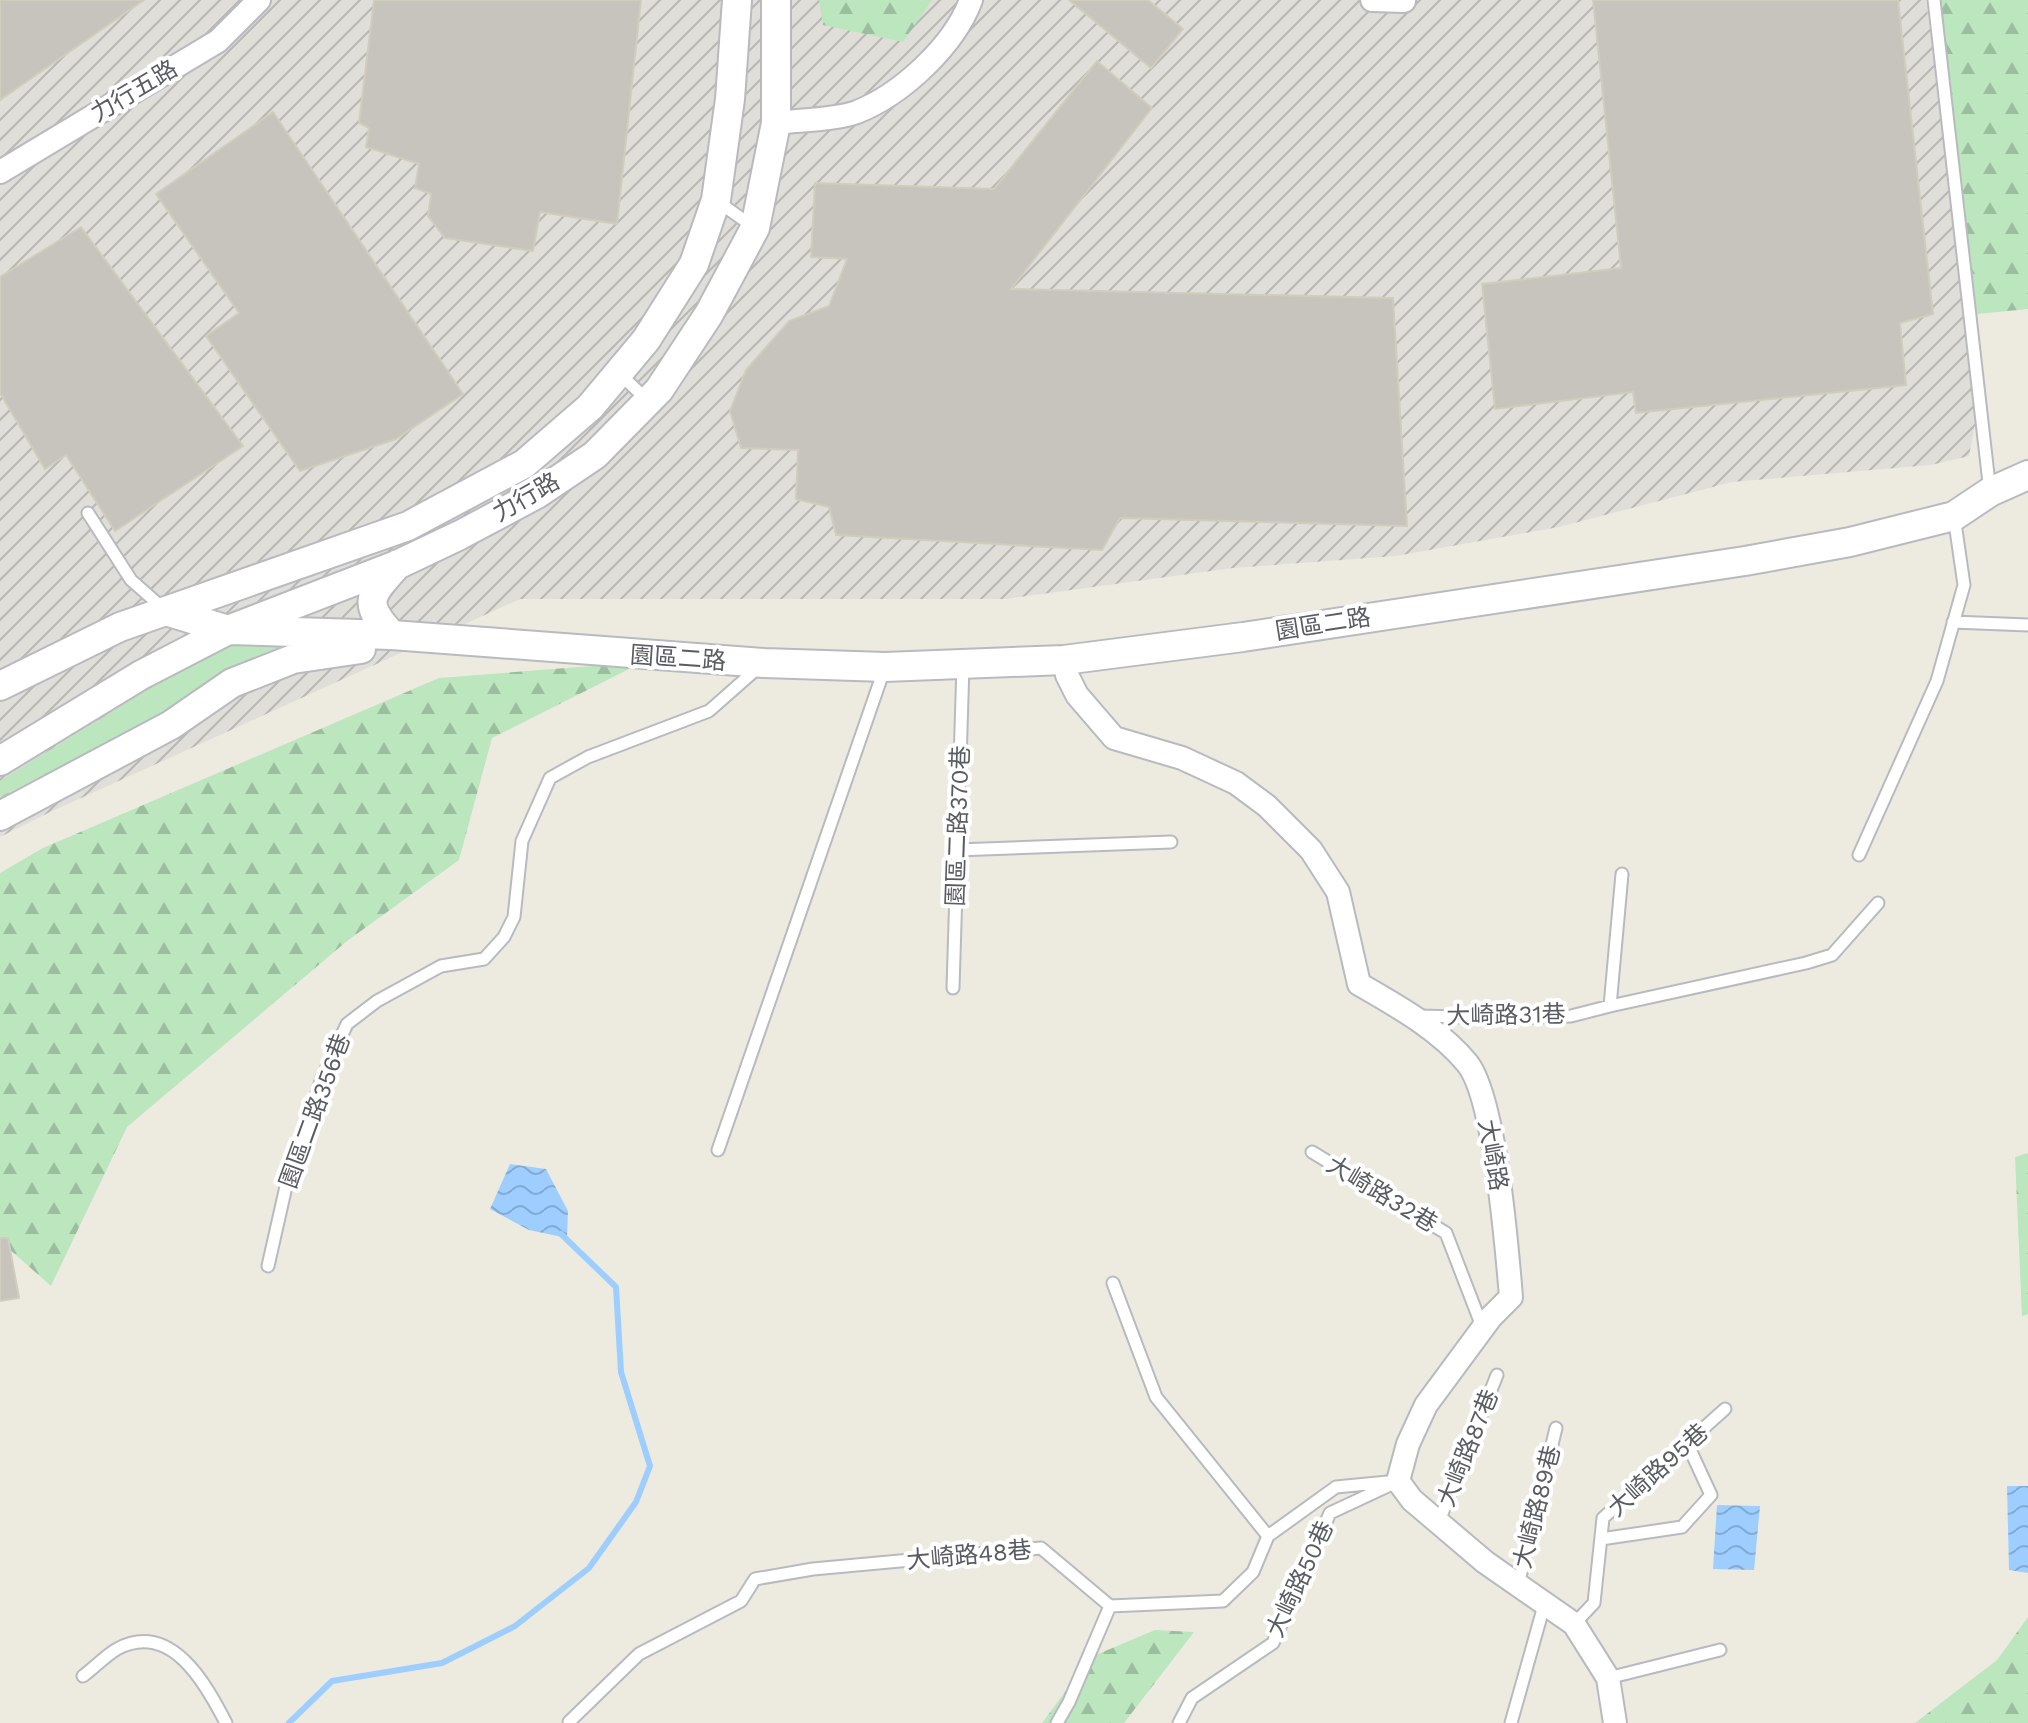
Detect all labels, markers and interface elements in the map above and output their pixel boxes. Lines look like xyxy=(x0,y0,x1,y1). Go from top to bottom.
street label: 力行五路 xyxy=(86,54,182,128)
street label: 力行路 xyxy=(488,467,564,527)
street label: 園區二路 xyxy=(1273,603,1373,645)
street label: 園區二路 xyxy=(629,641,727,675)
street label: 園區二路370巷 xyxy=(941,745,975,907)
street label: 大崎路31巷 xyxy=(1446,1000,1566,1030)
street label: 園區二路356巷 xyxy=(274,1030,356,1192)
street label: 大崎路 xyxy=(1473,1117,1513,1193)
street label: 大崎路32巷 xyxy=(1322,1150,1442,1238)
street label: 大崎路87巷 xyxy=(1432,1386,1504,1510)
street label: 大崎路95巷 xyxy=(1602,1418,1714,1522)
street label: 大崎路89巷 xyxy=(1508,1443,1566,1571)
street label: 大崎路50巷 xyxy=(1261,1516,1339,1642)
street label: 大崎路48巷 xyxy=(905,1536,1033,1574)

